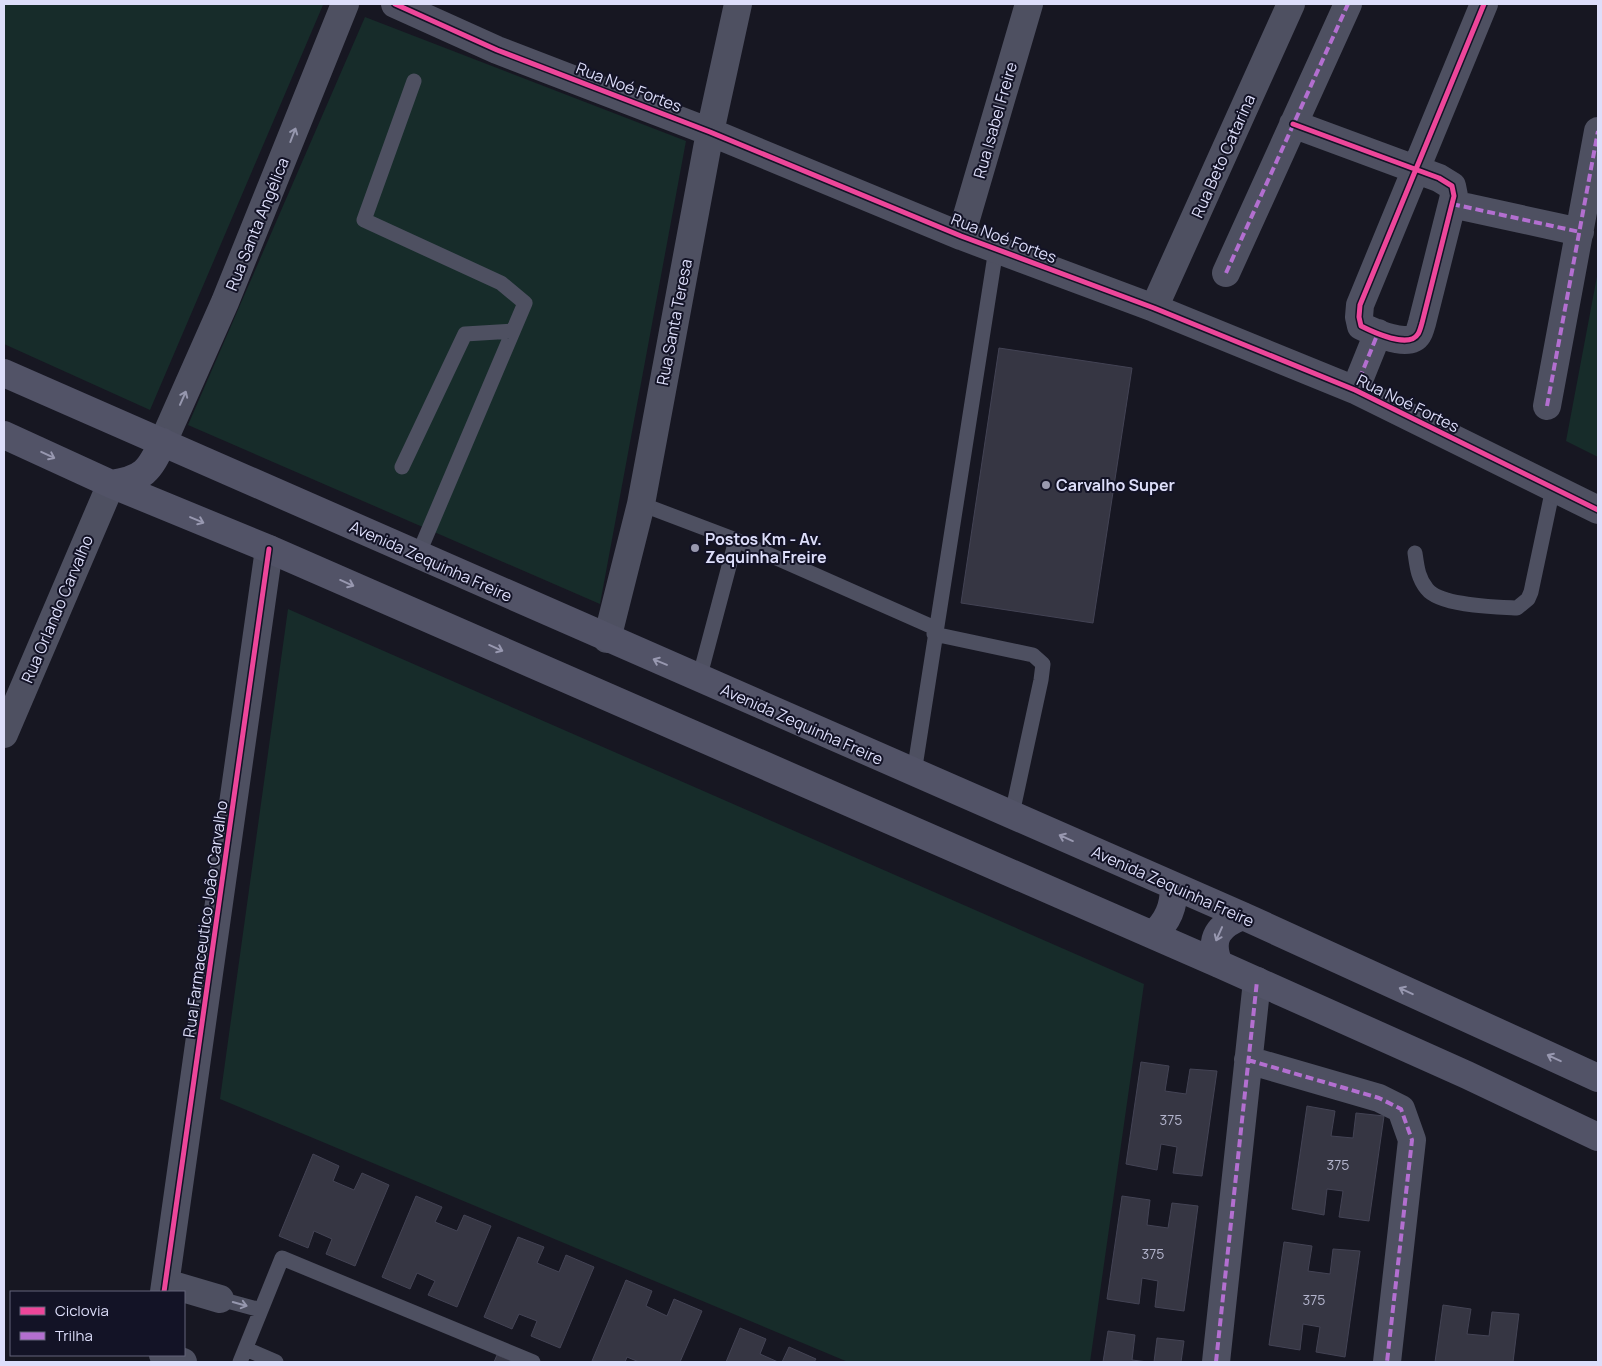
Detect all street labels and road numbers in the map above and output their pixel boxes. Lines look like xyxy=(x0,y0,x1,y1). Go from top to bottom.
street label: Rua Noé Fortes xyxy=(573,57,685,117)
street label: Rua Isabel Freire xyxy=(968,59,1022,181)
street label: Rua Beto Catarina xyxy=(1186,91,1260,221)
street label: Rua Santa Angélica xyxy=(220,154,294,294)
street label: Rua Noé Fortes xyxy=(948,208,1060,268)
street label: Rua Santa Teresa xyxy=(651,257,697,387)
street label: Rua Noé Fortes xyxy=(1353,369,1463,437)
street label: Avenida Zequinha Freire xyxy=(346,515,516,607)
street label: Rua Orlando Carvalho xyxy=(16,532,98,686)
street label: Avenida Zequinha Freire xyxy=(717,678,887,770)
street label: Rua Farmaceutico João Carvalho xyxy=(177,799,233,1039)
street label: Avenida Zequinha Freire xyxy=(1088,840,1258,932)

